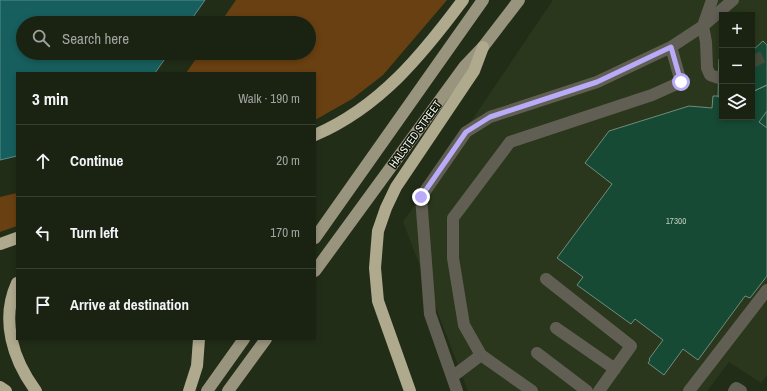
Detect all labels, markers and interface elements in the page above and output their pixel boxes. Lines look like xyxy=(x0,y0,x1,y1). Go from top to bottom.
map controls xyxy=(719,12,755,120)
button: + xyxy=(719,12,755,48)
search box xyxy=(16,16,316,60)
icon: search xyxy=(30,27,52,49)
text: Search here xyxy=(62,28,129,49)
button: − xyxy=(719,48,755,84)
route start xyxy=(672,73,690,91)
button: layers xyxy=(719,84,755,120)
text: 3 min xyxy=(32,87,68,110)
text: Walk · 190 m xyxy=(238,90,300,107)
street label: HALSTED STREET xyxy=(386,97,444,170)
icon: ahead xyxy=(32,150,54,172)
text: Continue xyxy=(70,150,123,171)
text: 20 m xyxy=(276,152,300,169)
route end xyxy=(412,188,430,206)
house number: 17300 xyxy=(666,215,686,227)
icon: left xyxy=(32,222,54,244)
text: Turn left xyxy=(70,222,118,243)
text: 170 m xyxy=(270,224,300,241)
icon: arrive xyxy=(32,294,54,316)
text: Arrive at destination xyxy=(70,294,189,315)

